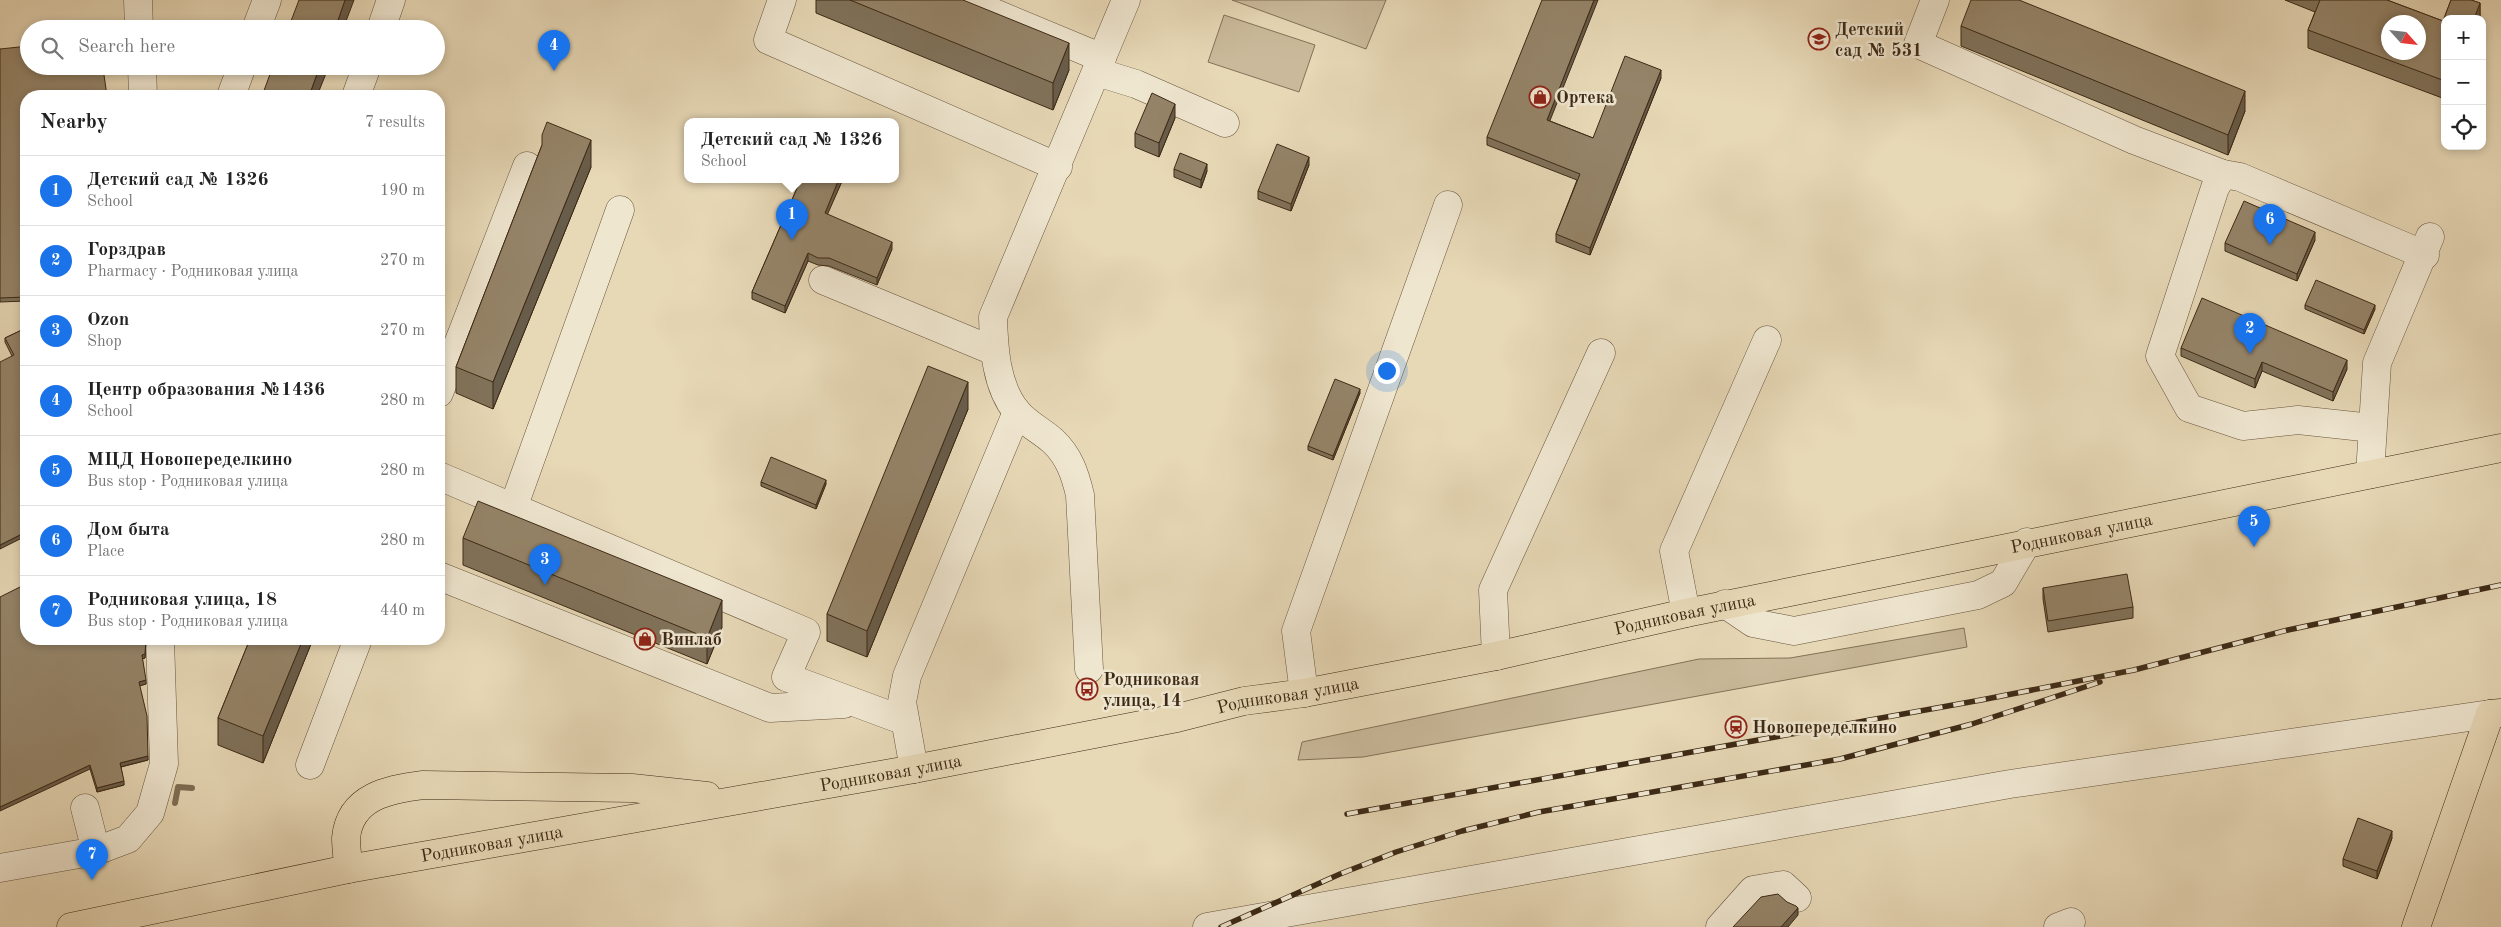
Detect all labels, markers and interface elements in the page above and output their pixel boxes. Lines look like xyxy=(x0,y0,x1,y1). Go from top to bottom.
north arrow xyxy=(2381,15,2426,60)
map controls xyxy=(2441,15,2486,150)
button: + xyxy=(2441,15,2486,60)
search box xyxy=(20,20,445,75)
place label: Детский сад № 531 xyxy=(1835,21,1923,60)
school or university icon: Детский сад № 531 xyxy=(1807,27,1831,51)
pin: 4 xyxy=(538,30,570,71)
icon: search xyxy=(38,34,66,62)
text: Search here xyxy=(78,38,175,57)
button: − xyxy=(2441,60,2486,105)
shop icon: Ортека xyxy=(1528,85,1552,109)
place label: Ортека xyxy=(1556,89,1614,107)
button: locate xyxy=(2441,105,2486,150)
text: Nearby xyxy=(40,112,108,133)
text: 7 results xyxy=(365,115,425,131)
popup xyxy=(684,118,899,183)
text: Детский сад № 1326 xyxy=(701,131,882,150)
text: School xyxy=(701,154,747,170)
text: Детский сад № 1326 xyxy=(87,171,269,190)
text: 1 xyxy=(51,183,61,199)
text: 190 m xyxy=(380,183,425,199)
text: School xyxy=(87,194,133,210)
pin: 1 xyxy=(776,199,808,240)
pin: 6 xyxy=(2254,204,2286,245)
text: Горздрав xyxy=(87,241,166,260)
text: 2 xyxy=(51,253,61,269)
text: 270 m xyxy=(380,253,425,269)
text: Pharmacy · Родниковая улица xyxy=(87,264,299,280)
text: Ozon xyxy=(87,311,129,330)
pin: 2 xyxy=(2234,313,2266,354)
text: 3 xyxy=(51,323,61,339)
text: 270 m xyxy=(380,323,425,339)
text: Shop xyxy=(87,334,122,350)
your location xyxy=(1374,358,1400,384)
text: Центр образования №1436 xyxy=(87,381,325,400)
text: 4 xyxy=(51,393,61,409)
text: 280 m xyxy=(380,393,425,409)
text: School xyxy=(87,404,133,420)
text: МЦД Новопеределкино xyxy=(87,451,292,470)
text: 5 xyxy=(51,463,61,479)
text: 280 m xyxy=(380,463,425,479)
text: Bus stop · Родниковая улица xyxy=(87,474,288,490)
pin: 5 xyxy=(2238,506,2270,547)
street label: Родниковая улица xyxy=(2009,511,2154,557)
text: Дом быта xyxy=(87,521,170,540)
text: 6 xyxy=(51,533,61,549)
text: 280 m xyxy=(380,533,425,549)
text: Place xyxy=(87,544,124,560)
pin: 3 xyxy=(529,544,561,585)
text: Родниковая улица, 18 xyxy=(87,591,277,610)
street label: Родниковая улица xyxy=(1612,591,1757,639)
text: 7 xyxy=(51,603,61,619)
text: 440 m xyxy=(380,603,425,619)
text: Bus stop · Родниковая улица xyxy=(87,614,288,630)
shop icon: Винлаб xyxy=(633,627,657,651)
place label: Винлаб xyxy=(661,631,722,649)
place label: Родниковая улица, 14 xyxy=(1103,671,1199,710)
street label: Родниковая улица xyxy=(1215,675,1361,718)
bus stop icon: Родниковая улица, 14 xyxy=(1075,677,1099,701)
station icon: Новопеределкино xyxy=(1724,715,1748,739)
place label: Новопеределкино xyxy=(1752,719,1897,737)
street label: Родниковая улица xyxy=(818,752,963,796)
street label: Родниковая улица xyxy=(419,823,565,866)
pin: 7 xyxy=(76,839,108,880)

